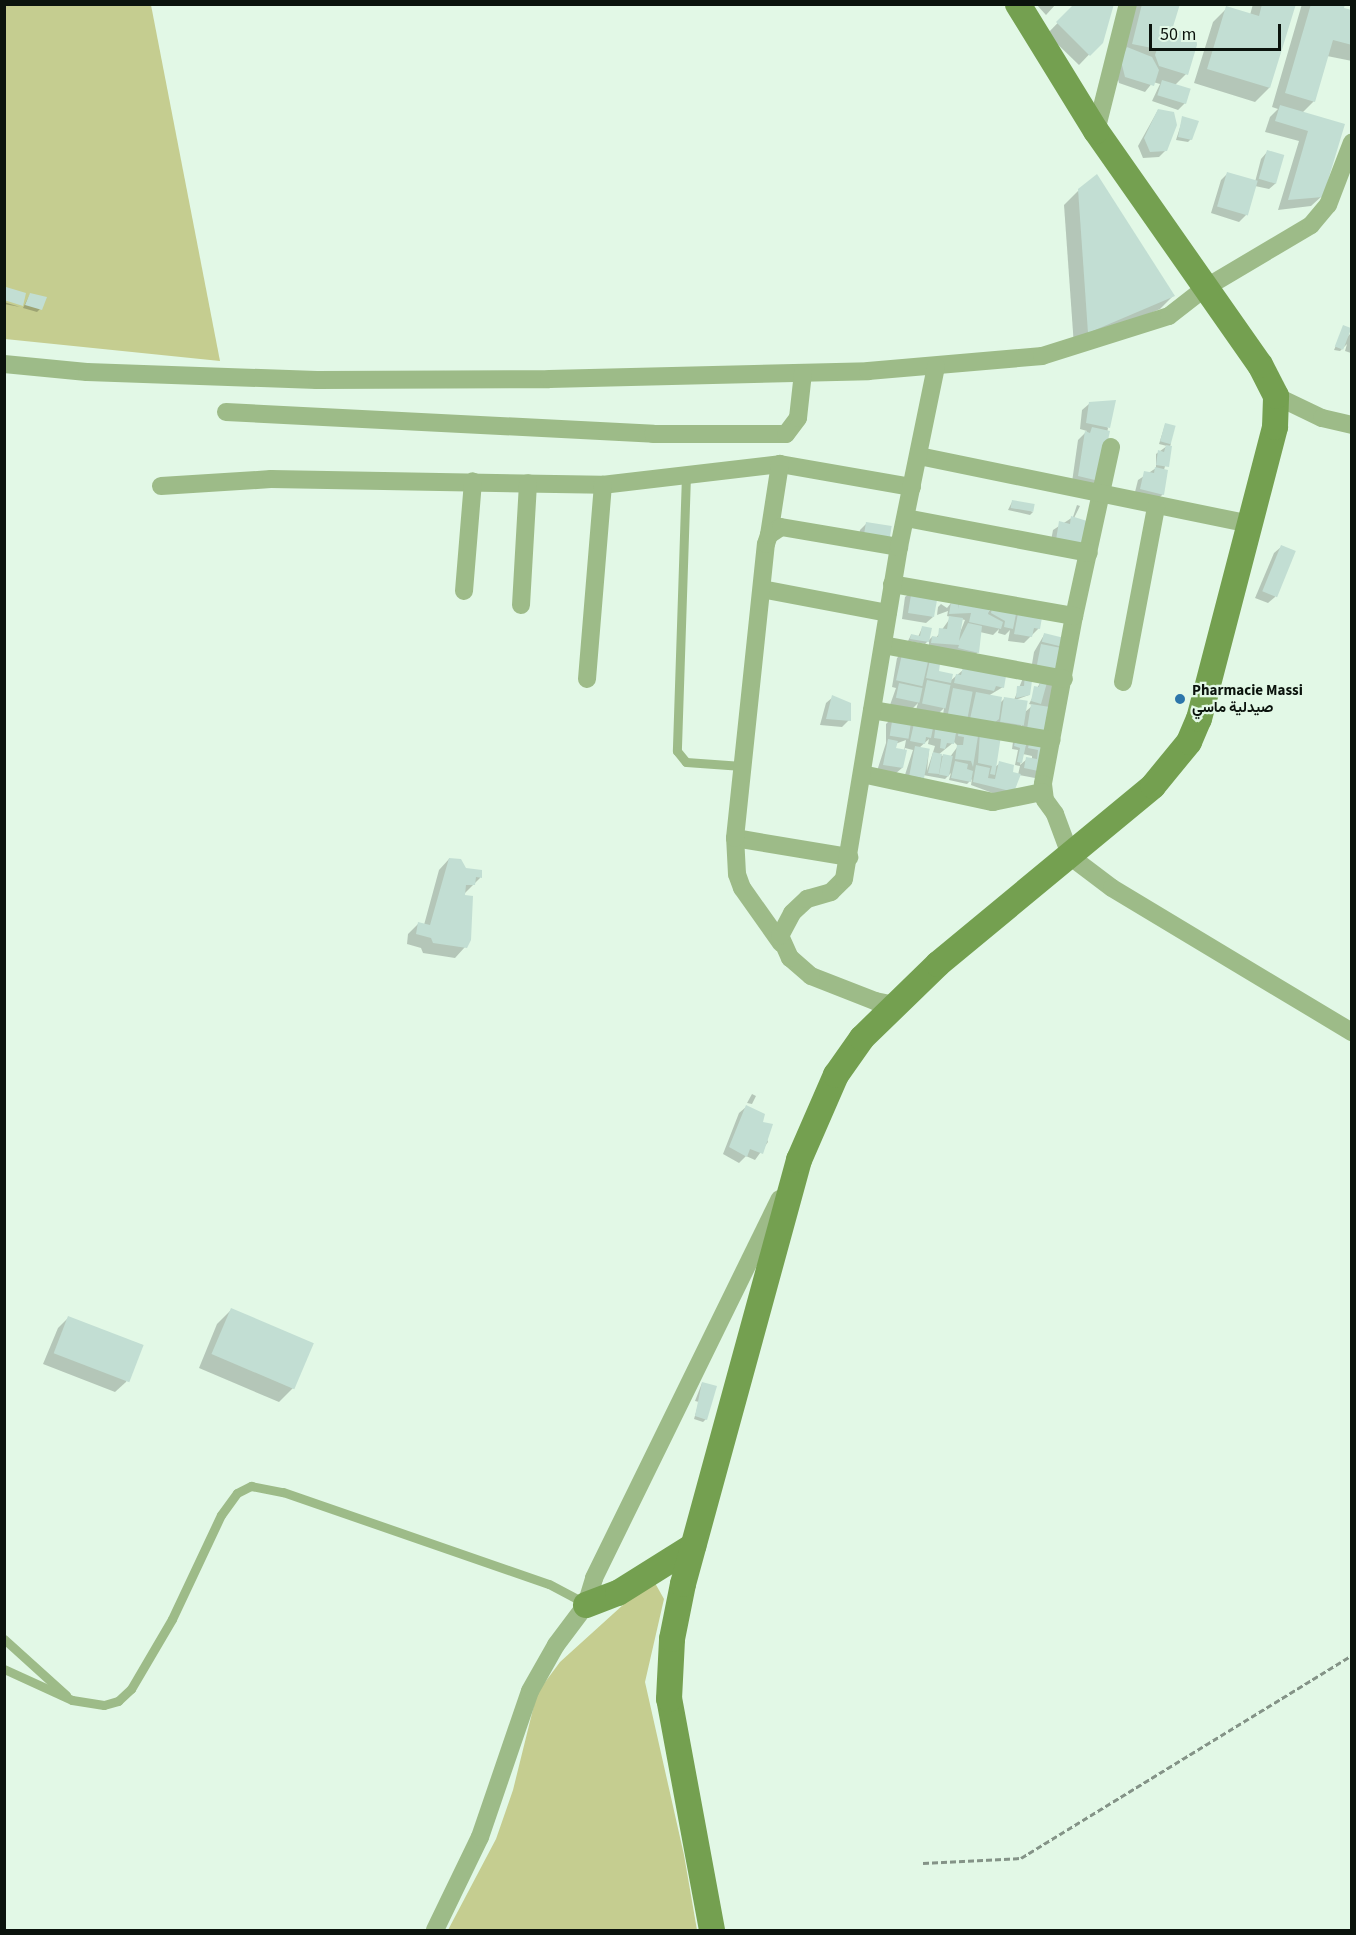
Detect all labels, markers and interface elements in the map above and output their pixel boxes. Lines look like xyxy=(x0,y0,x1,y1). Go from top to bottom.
scale bar xyxy=(1152,12,1284,50)
text: 50 m xyxy=(1160,22,1196,47)
place label: Pharmacie Massi صيدلية ماسي xyxy=(1192,681,1303,716)
marker: Pharmacie Massi صيدلية ماسي xyxy=(1173,692,1187,706)

